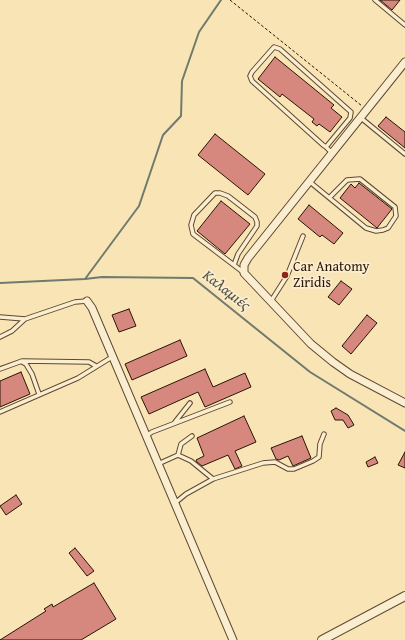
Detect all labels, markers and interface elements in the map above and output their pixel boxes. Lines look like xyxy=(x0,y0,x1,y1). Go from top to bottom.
place label: Car Anatomy Ziridis xyxy=(293,259,370,292)
water label: Καλαμιές xyxy=(199,267,253,315)
marker: Car Anatomy Ziridis xyxy=(280,270,290,280)

